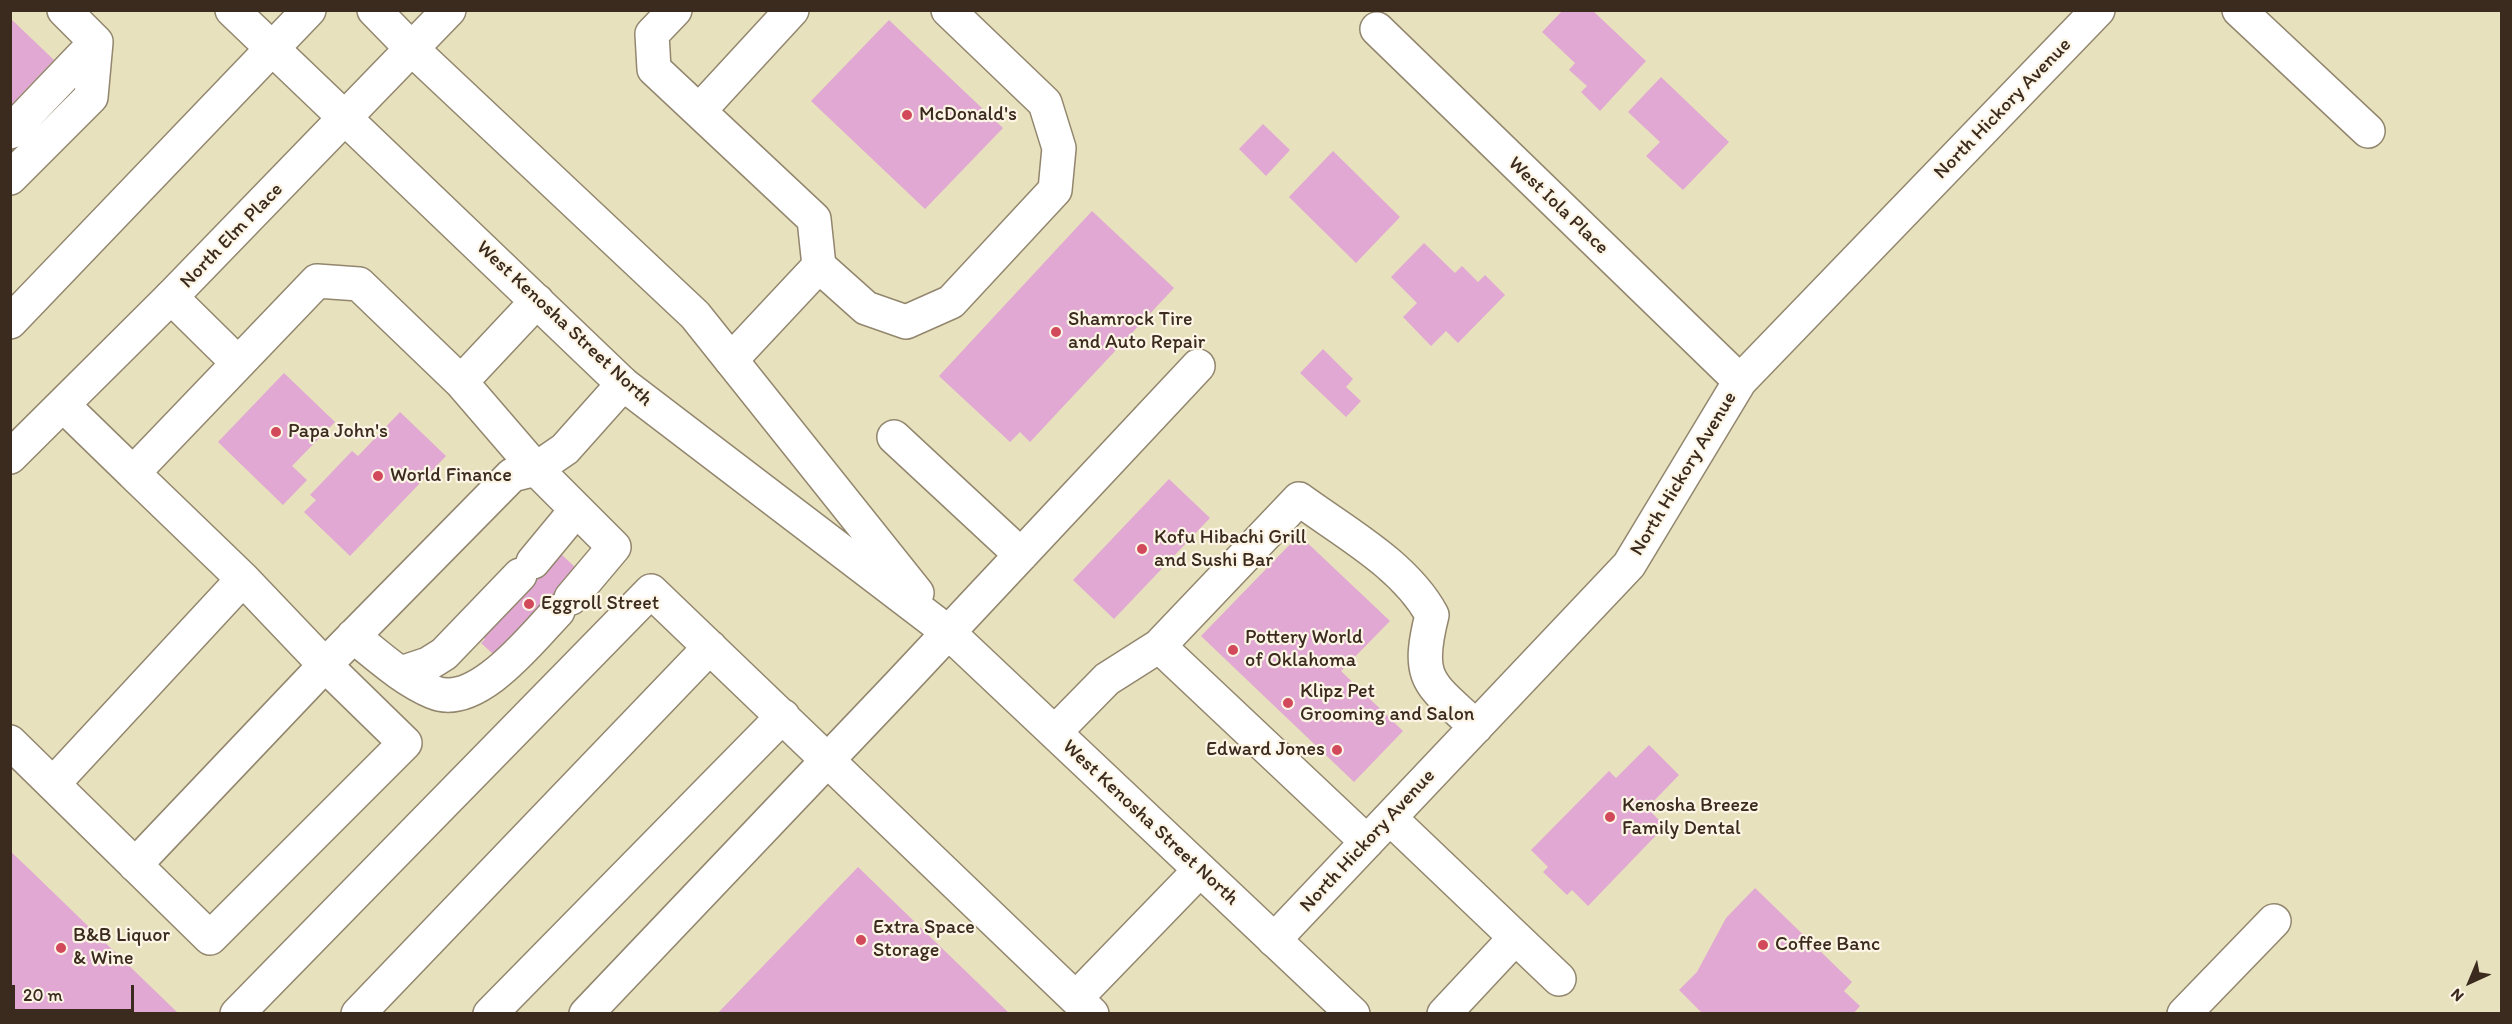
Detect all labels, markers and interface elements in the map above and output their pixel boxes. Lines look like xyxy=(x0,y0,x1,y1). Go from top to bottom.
street label: North Hickory Avenue xyxy=(1929,33,2077,185)
place label: McDonald's xyxy=(919,103,1017,127)
marker: McDonald's xyxy=(900,108,914,122)
street label: West Iola Place xyxy=(1503,152,1613,260)
street label: North Elm Place xyxy=(176,178,288,294)
street label: West Kenosha Street North xyxy=(471,236,657,412)
place label: Shamrock Tire and Auto Repair xyxy=(1068,308,1205,355)
marker: Shamrock Tire and Auto Repair xyxy=(1049,325,1063,339)
street label: North Hickory Avenue xyxy=(1625,388,1743,560)
place label: Papa John's xyxy=(288,420,388,444)
marker: Papa John's xyxy=(269,425,283,439)
place label: World Finance xyxy=(390,464,512,488)
marker: World Finance xyxy=(371,469,385,483)
place label: Kofu Hibachi Grill and Sushi Bar xyxy=(1154,526,1306,573)
marker: Kofu Hibachi Grill and Sushi Bar xyxy=(1135,542,1149,556)
place label: Eggroll Street xyxy=(541,592,659,616)
marker: Eggroll Street xyxy=(522,597,536,611)
place label: Pottery World of Oklahoma xyxy=(1245,626,1363,673)
marker: Pottery World of Oklahoma xyxy=(1226,643,1240,657)
place label: Klipz Pet Grooming and Salon xyxy=(1300,680,1474,727)
marker: Klipz Pet Grooming and Salon xyxy=(1281,696,1295,710)
street label: West Kenosha Street North xyxy=(1057,735,1243,911)
place label: Edward Jones xyxy=(1206,738,1325,762)
marker: Edward Jones xyxy=(1330,743,1344,757)
street label: North Hickory Avenue xyxy=(1295,764,1441,918)
place label: Kenosha Breeze Family Dental xyxy=(1622,794,1759,841)
marker: Kenosha Breeze Family Dental xyxy=(1603,810,1617,824)
place label: Extra Space Storage xyxy=(873,916,975,963)
place label: B&B Liquor & Wine xyxy=(73,924,170,971)
marker: Extra Space Storage xyxy=(854,933,868,947)
place label: Coffee Banc xyxy=(1775,933,1880,957)
marker: Coffee Banc xyxy=(1756,938,1770,952)
marker: B&B Liquor & Wine xyxy=(54,941,68,955)
north arrow xyxy=(2440,952,2500,1012)
scale bar xyxy=(15,973,136,1011)
text: 20 m xyxy=(23,984,63,1006)
text: N xyxy=(2447,985,2468,1006)

